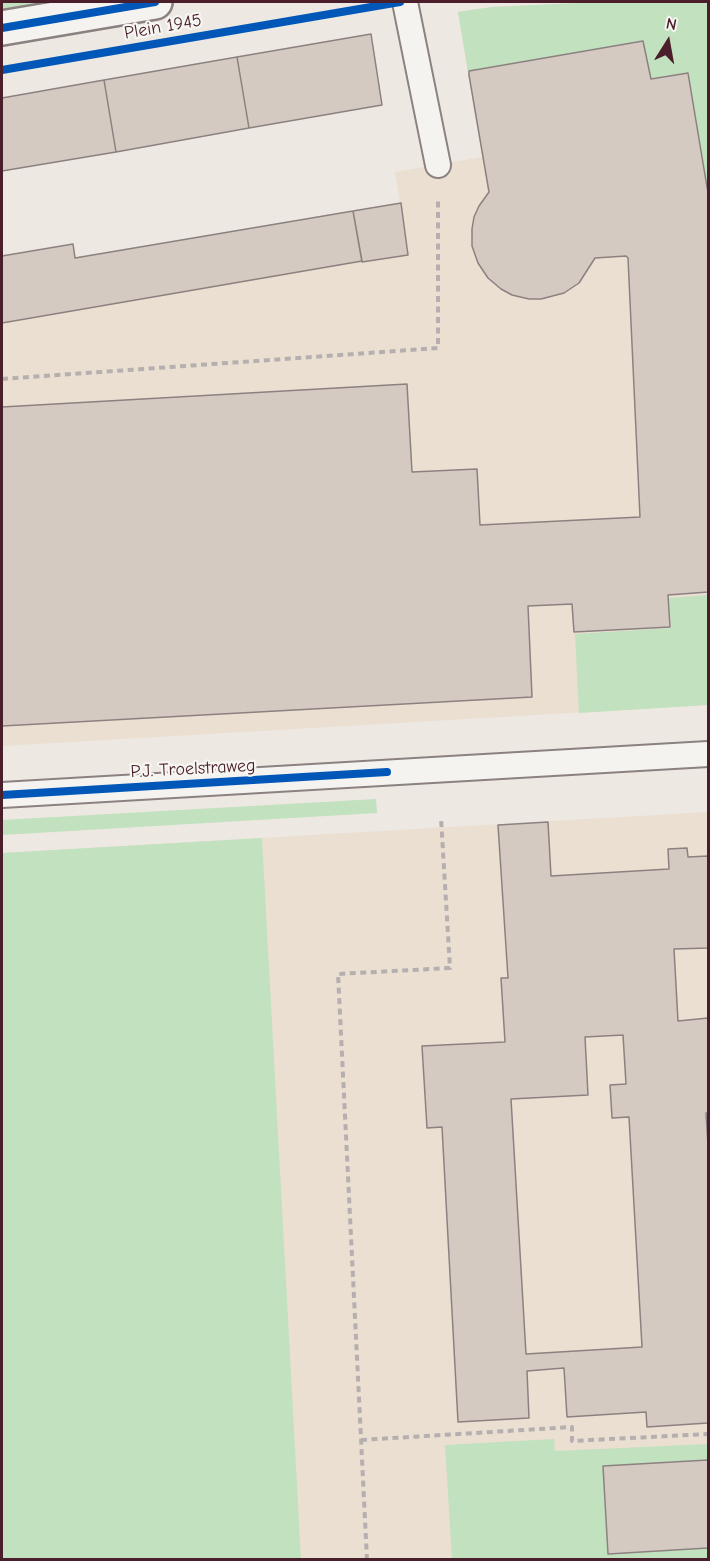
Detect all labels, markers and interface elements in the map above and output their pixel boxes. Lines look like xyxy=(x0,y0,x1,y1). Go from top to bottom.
street label: Plein 1945 xyxy=(123,10,203,44)
north arrow xyxy=(638,12,698,72)
text: N xyxy=(665,15,678,34)
street label: P.J. Troelstraweg xyxy=(130,755,256,783)

